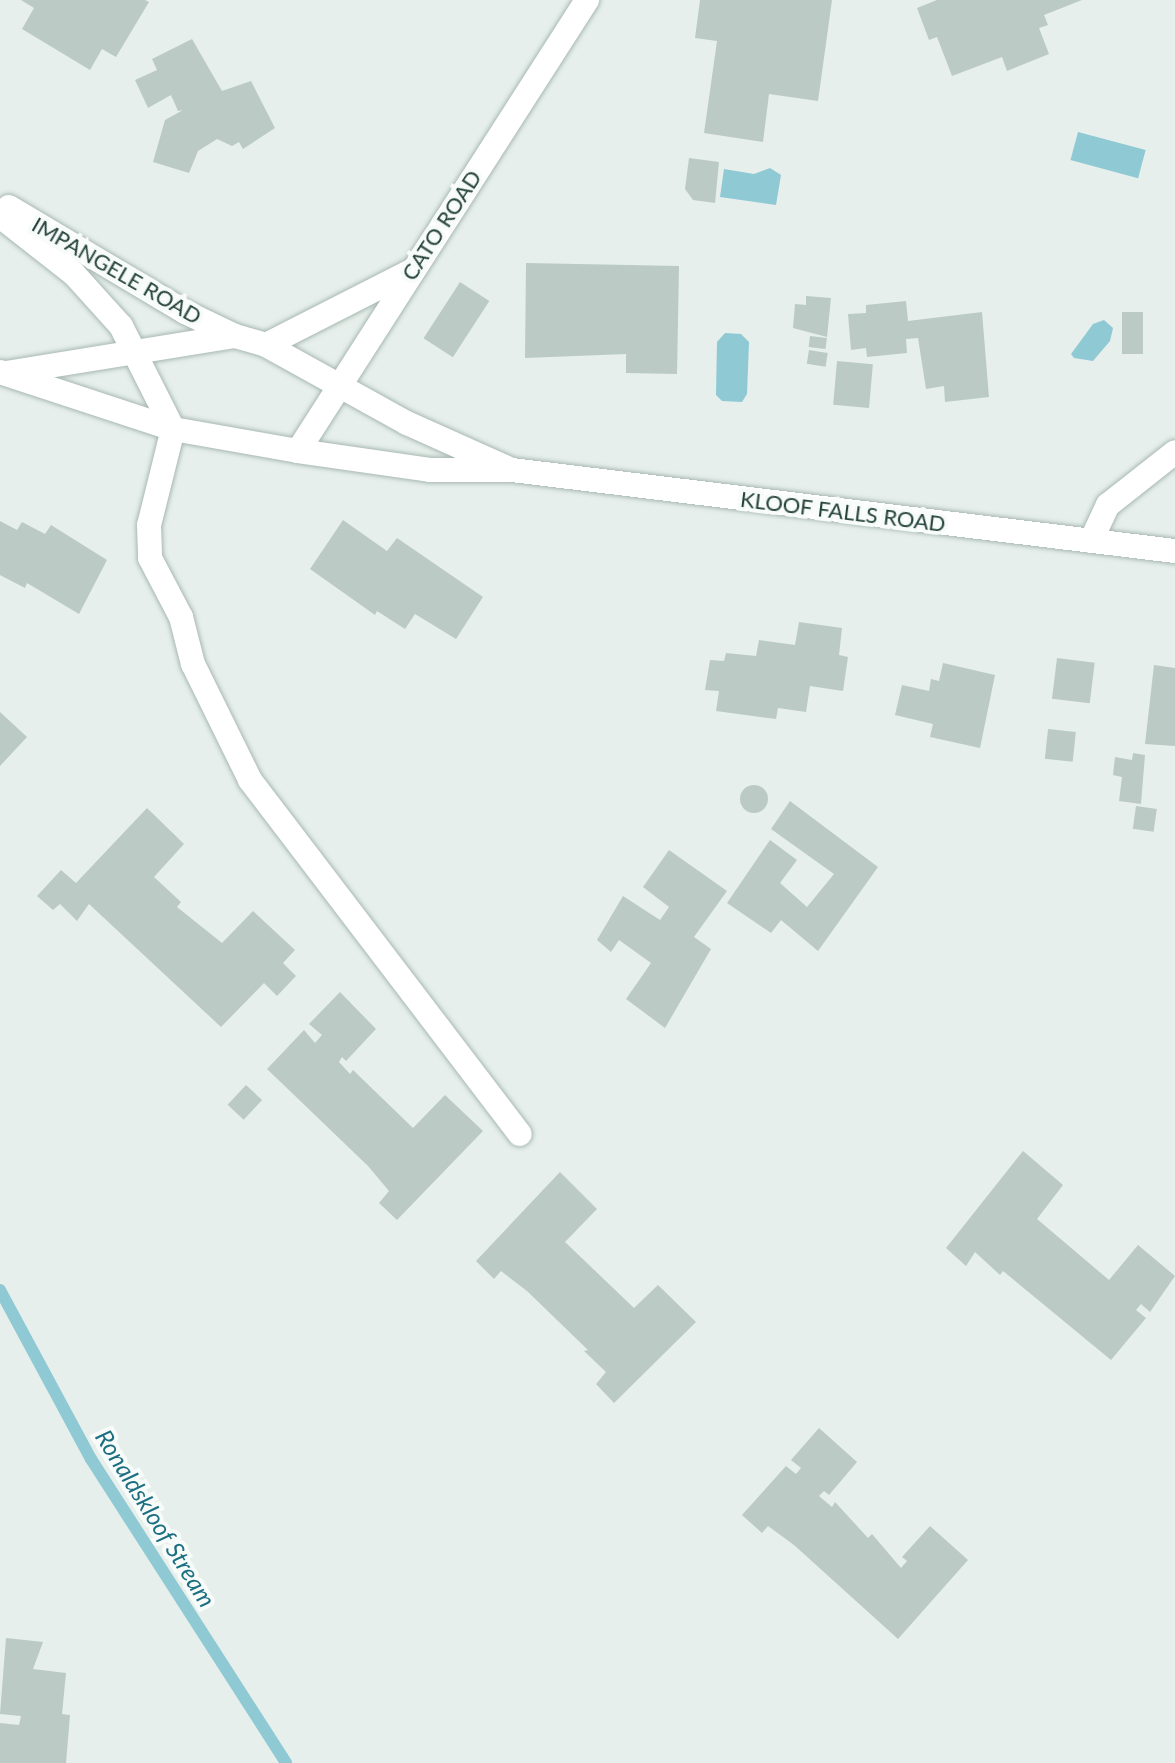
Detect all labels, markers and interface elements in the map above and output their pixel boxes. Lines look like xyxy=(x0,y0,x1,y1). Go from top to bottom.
street label: CATO ROAD xyxy=(396,165,486,285)
street label: IMPANGELE ROAD xyxy=(28,211,206,329)
street label: KLOOF FALLS ROAD xyxy=(739,485,947,537)
water label: Ronaldskloof Stream xyxy=(90,1424,222,1612)

